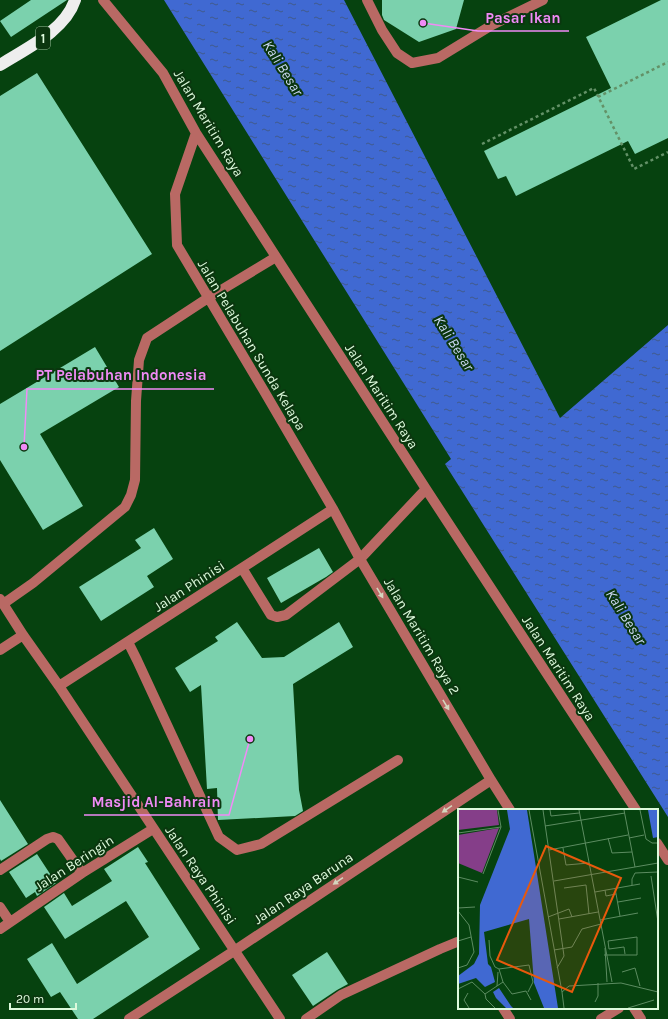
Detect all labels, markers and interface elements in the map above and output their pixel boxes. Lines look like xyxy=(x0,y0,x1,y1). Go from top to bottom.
callout: Pasar Ikan xyxy=(478,4,569,31)
text: Pasar Ikan xyxy=(485,9,561,27)
road number: 1 xyxy=(36,27,50,49)
water label: Kali Besar xyxy=(259,37,307,100)
street label: Jalan Maritim Raya xyxy=(170,67,247,180)
street label: Jalan Pelabuhan Sunda Kelapa xyxy=(194,257,309,434)
water label: Kali Besar xyxy=(430,312,478,375)
street label: Jalan Maritim Raya xyxy=(341,341,422,452)
callout: PT Pelabuhan Indonesia xyxy=(27,362,214,389)
text: PT Pelabuhan Indonesia xyxy=(36,366,206,384)
street label: Jalan Phinisi xyxy=(151,557,228,616)
street label: Jalan Maritim Raya 2 xyxy=(380,575,463,698)
water label: Kali Besar xyxy=(602,586,650,649)
one-way arrow xyxy=(377,587,384,599)
street label: Jalan Maritim Raya xyxy=(518,613,599,724)
one-way arrow xyxy=(443,699,450,711)
callout: Masjid Al-Bahrain xyxy=(84,788,229,815)
text: Masjid Al-Bahrain xyxy=(91,793,221,811)
one-way arrow xyxy=(441,805,452,813)
inset map xyxy=(458,809,658,1009)
street label: Jalan Raya Phinisi xyxy=(161,823,240,928)
street label: Jalan Beringin xyxy=(32,832,117,895)
street label: Jalan Raya Baruna xyxy=(250,849,356,928)
one-way arrow xyxy=(333,877,344,885)
scale bar xyxy=(10,985,76,1011)
text: 20 m xyxy=(16,992,44,1006)

